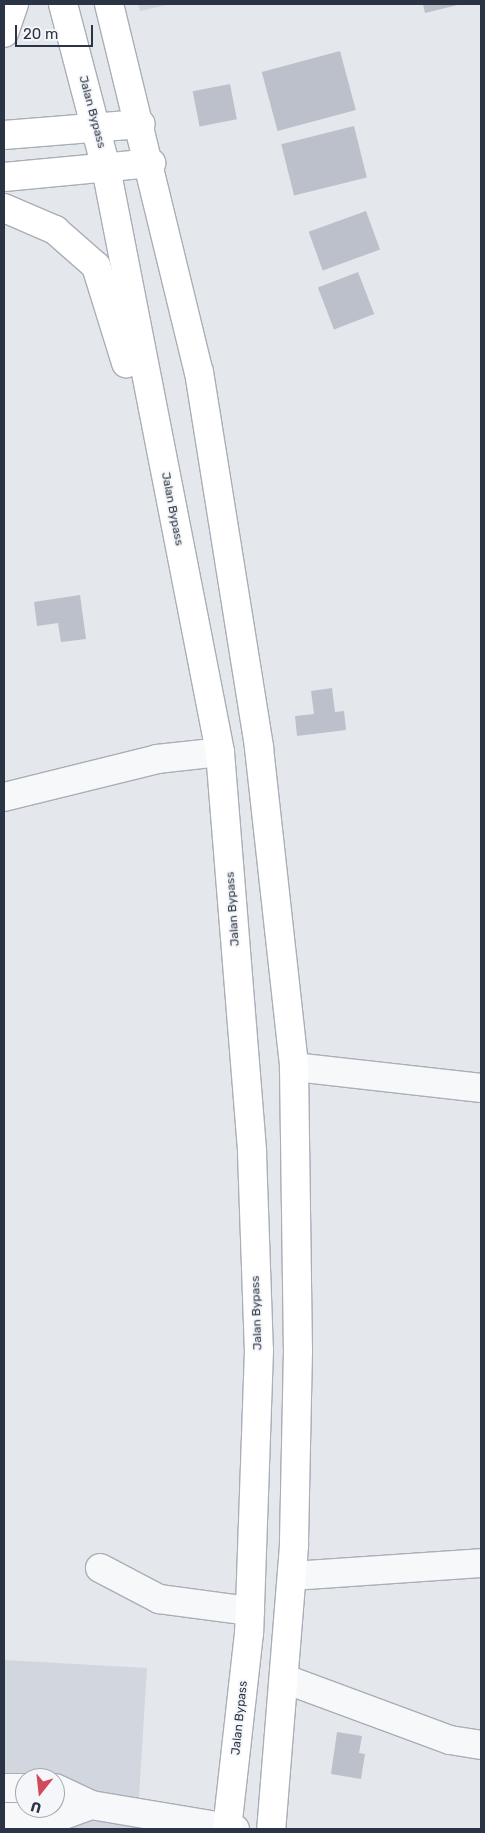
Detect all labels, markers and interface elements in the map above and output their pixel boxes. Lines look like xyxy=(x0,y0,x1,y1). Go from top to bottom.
scale bar xyxy=(18,15,95,47)
text: 20 m xyxy=(23,25,58,43)
street label: Jalan Bypass xyxy=(75,74,109,150)
street label: Jalan Bypass xyxy=(158,471,186,547)
street label: Jalan Bypass xyxy=(223,871,243,947)
street label: Jalan Bypass xyxy=(249,1275,265,1351)
street label: Jalan Bypass xyxy=(229,1680,251,1756)
north arrow xyxy=(15,1768,65,1818)
text: U xyxy=(29,1797,43,1817)

